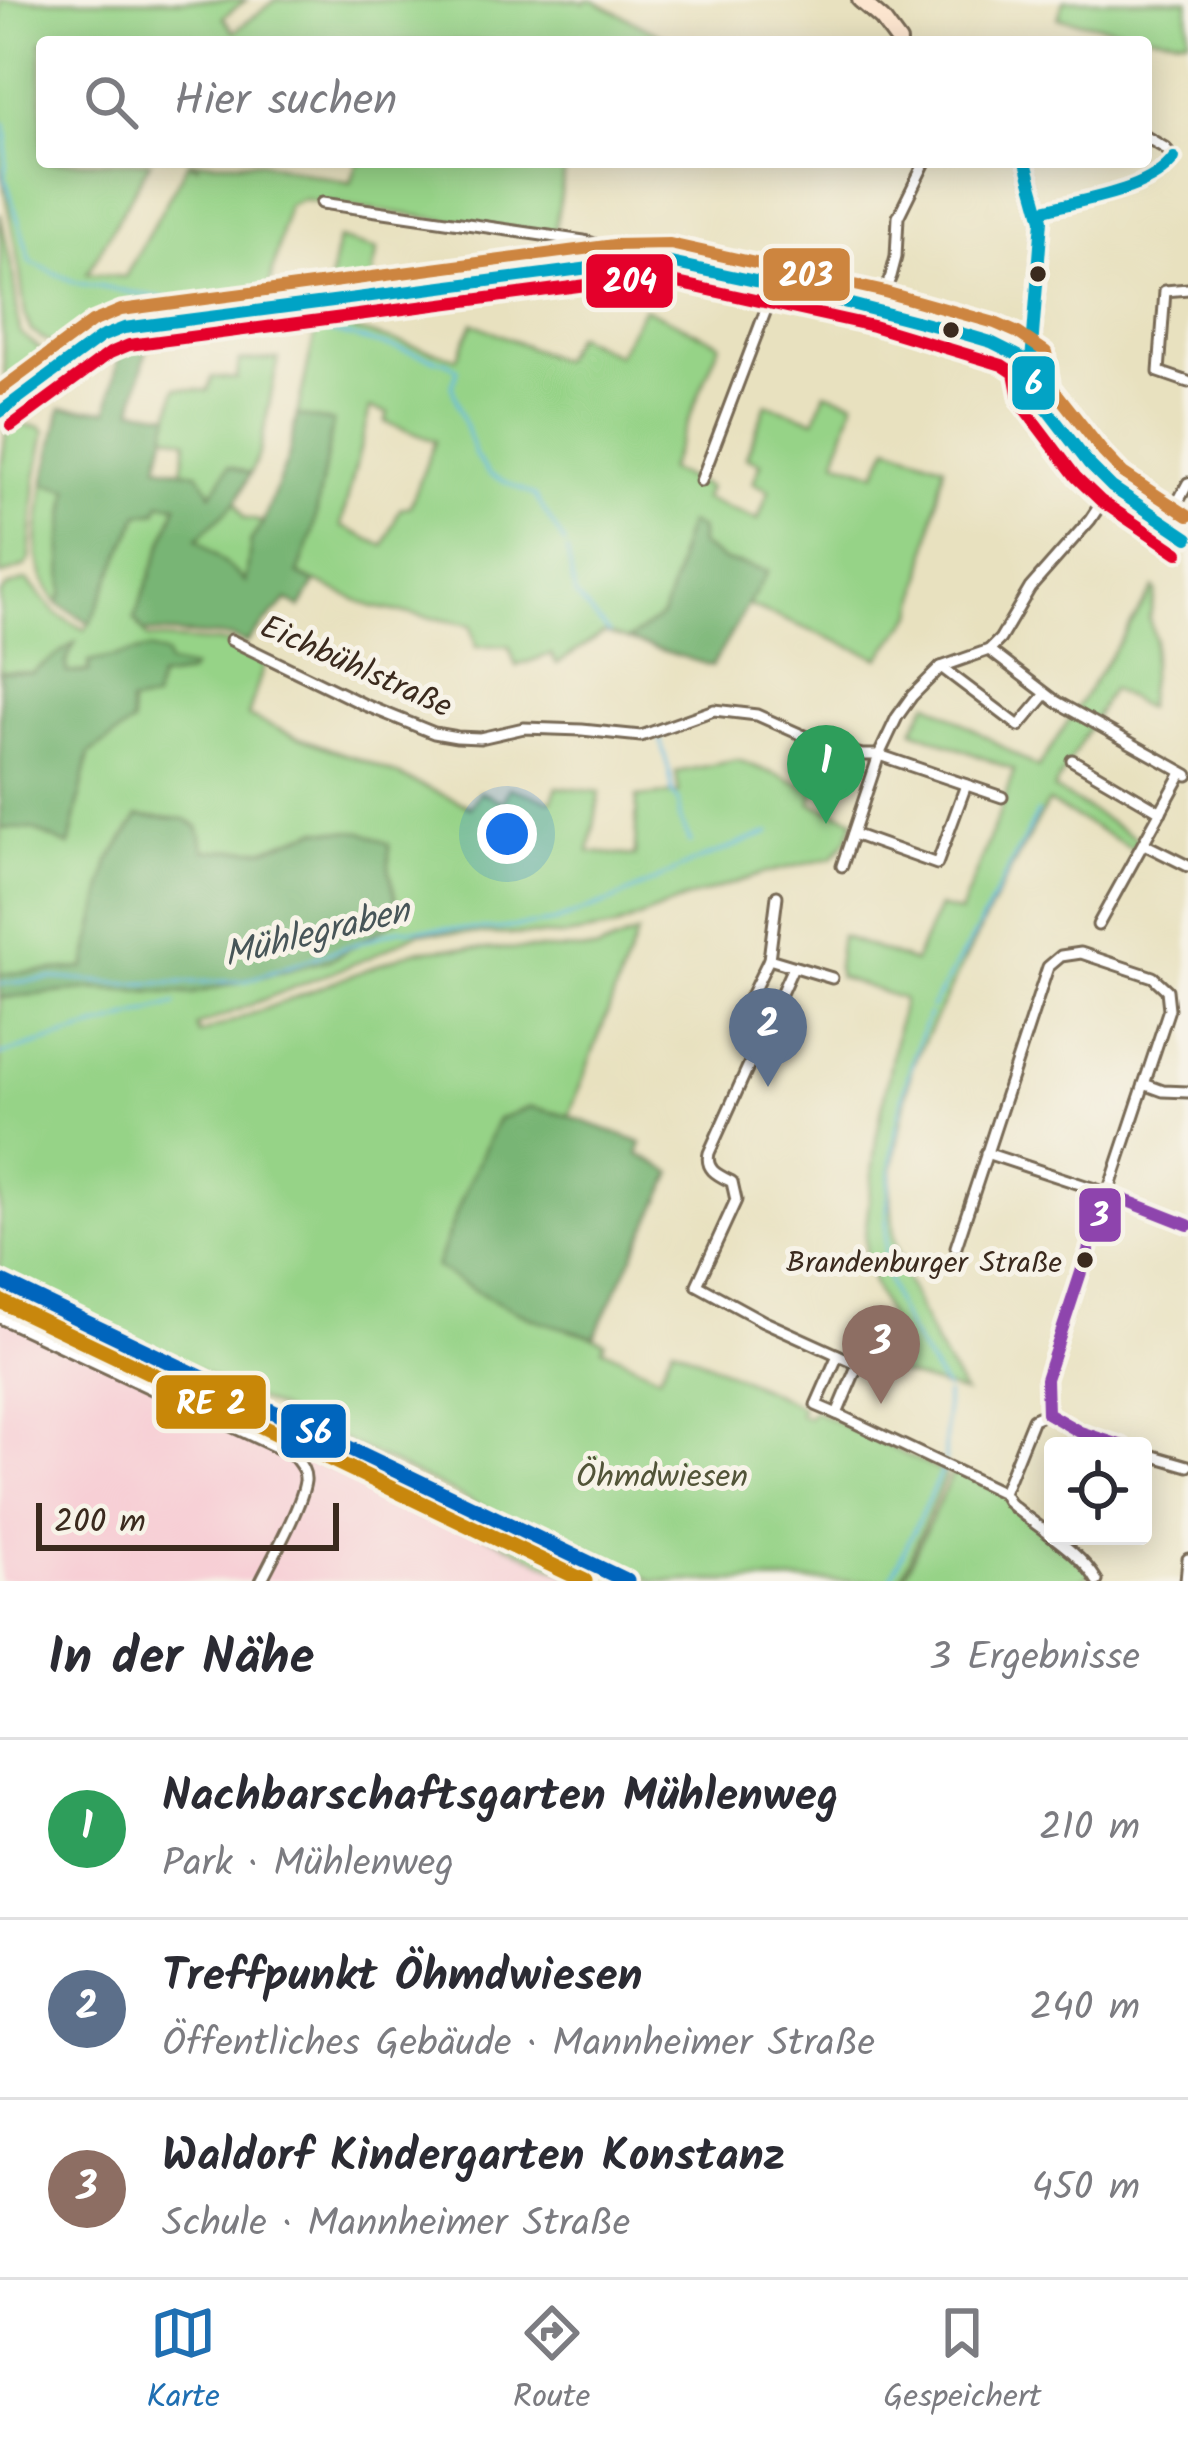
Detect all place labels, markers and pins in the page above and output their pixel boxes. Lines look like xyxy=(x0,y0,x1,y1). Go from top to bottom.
unlabelled marker xyxy=(1027,263,1049,285)
unlabelled marker xyxy=(940,319,962,341)
pin: 1 xyxy=(787,725,865,824)
pin: 2 xyxy=(729,988,807,1087)
place label: Brandenburger Straße xyxy=(786,1240,1062,1288)
marker: Brandenburger Straße xyxy=(1074,1249,1096,1271)
pin: 3 xyxy=(842,1305,920,1404)

